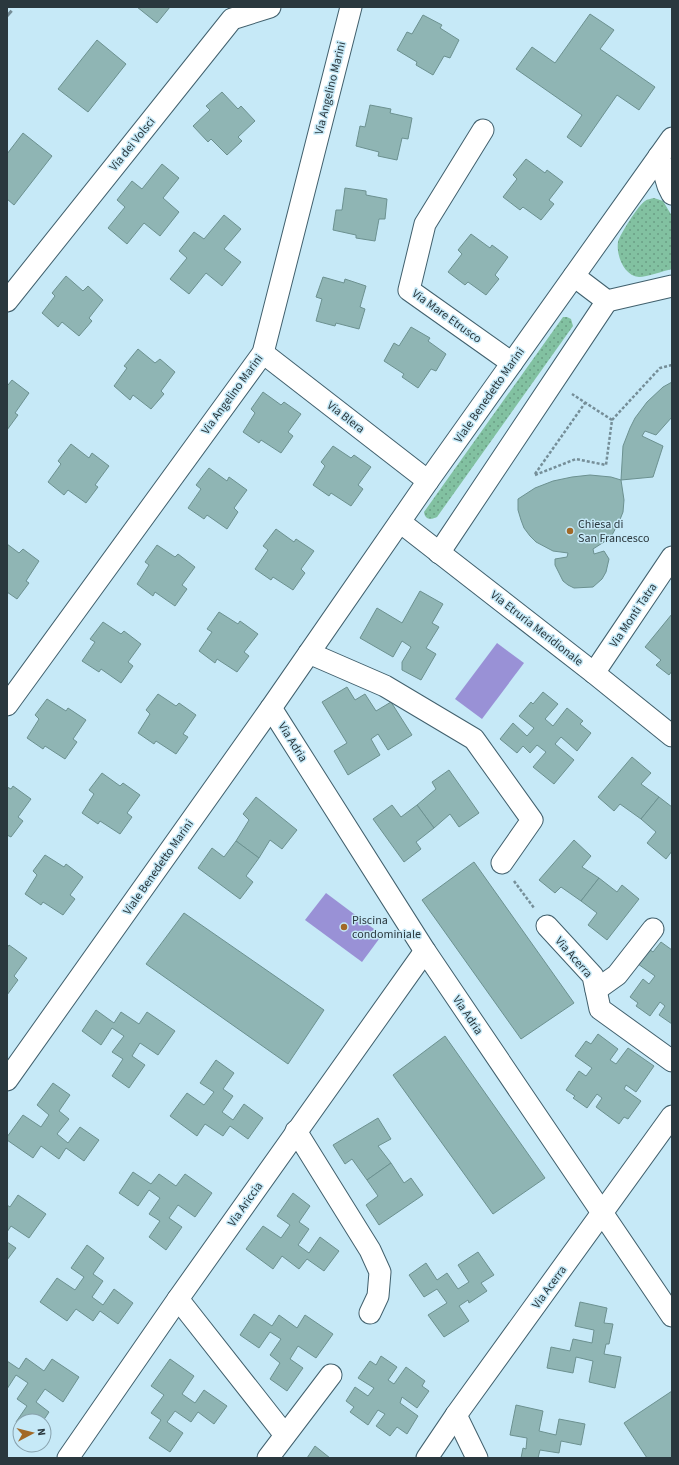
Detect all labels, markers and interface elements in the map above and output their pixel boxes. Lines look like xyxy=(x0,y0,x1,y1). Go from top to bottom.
street label: Via Angelino Marini xyxy=(311,40,350,136)
street label: Via dei Volsci xyxy=(105,114,159,175)
street label: Via Mare Etrusco xyxy=(408,285,485,347)
street label: Viale Benedetto Marini xyxy=(450,344,529,446)
street label: Via Angelino Marini xyxy=(197,351,267,438)
street label: Via Blera xyxy=(323,397,368,438)
place label: Chiesa di San Francesco xyxy=(578,516,650,547)
marker: Chiesa di San Francesco xyxy=(565,526,575,536)
street label: Via Monti Tatra xyxy=(606,580,661,651)
street label: Via Etruria Meridionale xyxy=(487,587,587,670)
street label: Via Adria xyxy=(274,719,311,765)
street label: Viale Benedetto Marini xyxy=(119,816,198,918)
place label: Piscina condominiale xyxy=(352,912,421,943)
marker: Piscina condominiale xyxy=(339,922,349,932)
street label: Via Acerra xyxy=(551,933,596,982)
street label: Via Adria xyxy=(448,992,487,1038)
street label: Via Ariccia xyxy=(224,1179,267,1230)
street label: Via Acerra xyxy=(528,1262,571,1312)
north arrow xyxy=(12,1413,52,1453)
text: N xyxy=(34,1427,49,1436)

